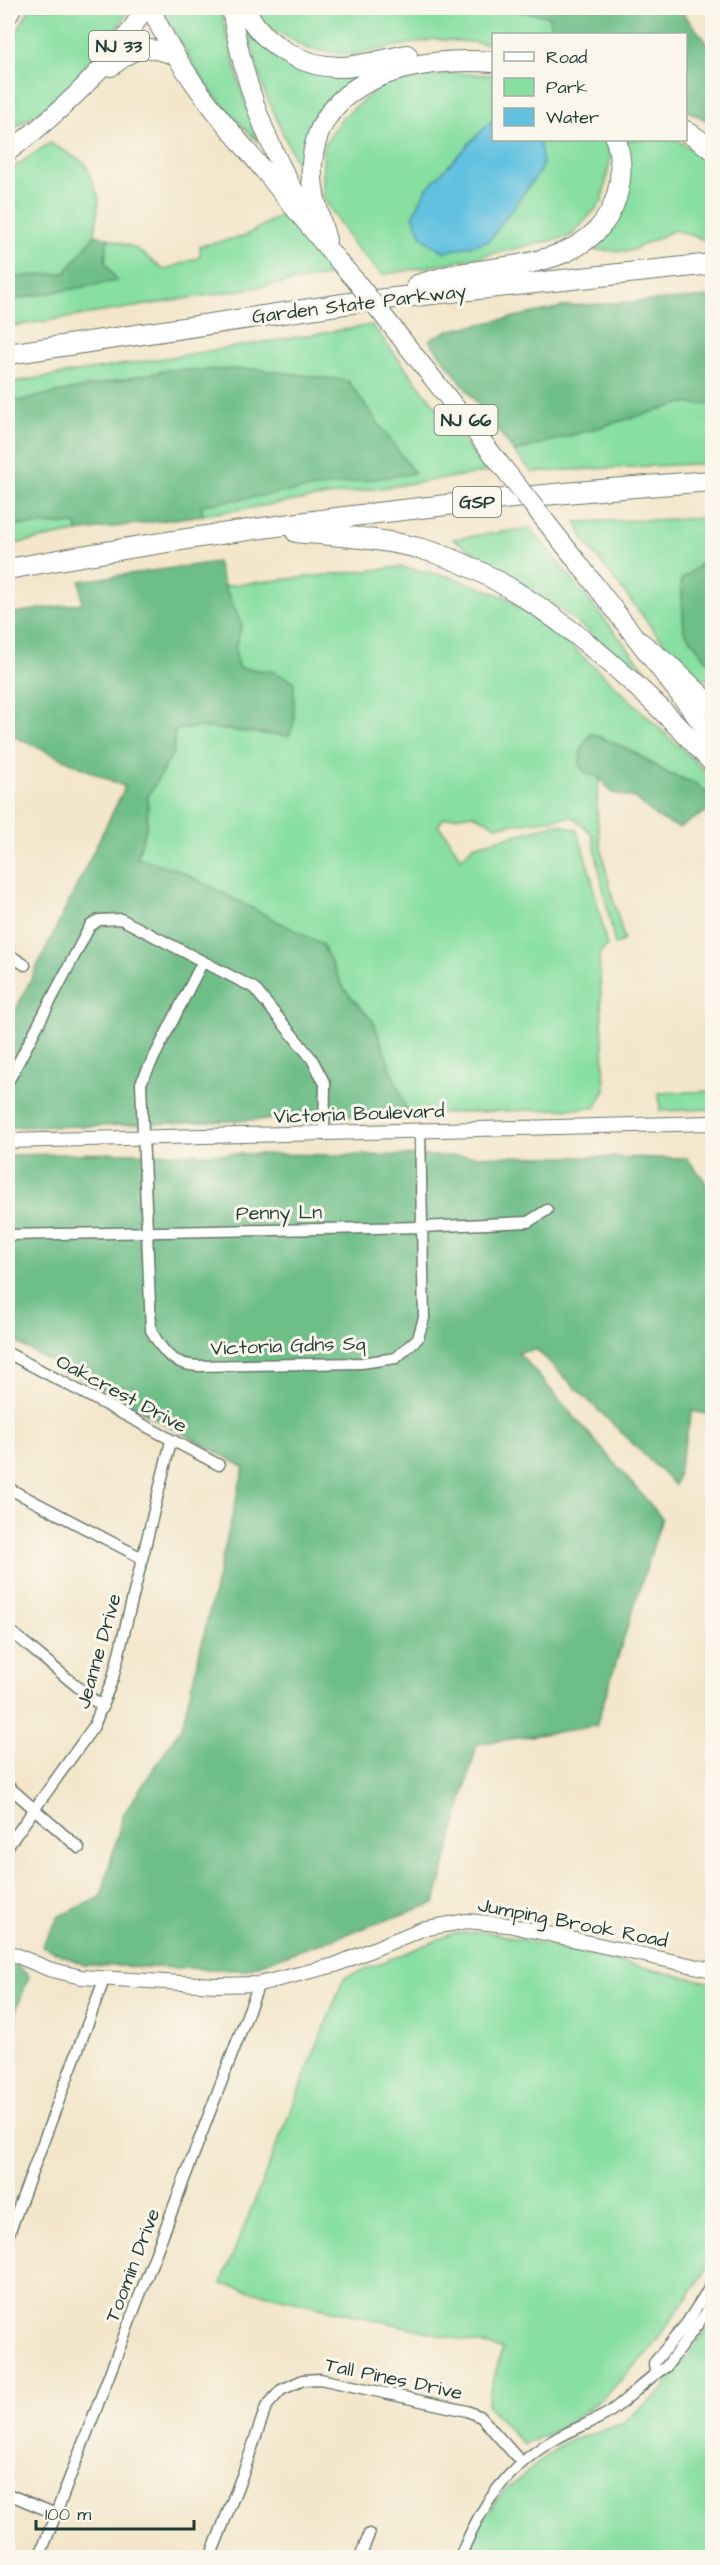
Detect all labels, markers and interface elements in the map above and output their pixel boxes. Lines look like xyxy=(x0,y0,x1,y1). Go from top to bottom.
road number: NJ 33 xyxy=(89,31,149,61)
legend xyxy=(492,33,687,141)
text: Road xyxy=(546,45,587,70)
text: Park xyxy=(546,75,588,100)
text: Water xyxy=(546,105,599,130)
street label: Garden State Parkway xyxy=(250,277,468,332)
road number: NJ 66 xyxy=(434,405,498,435)
road number: GSP xyxy=(453,487,501,517)
street label: Victoria Boulevard xyxy=(273,1097,445,1131)
street label: Penny Ln xyxy=(236,1198,322,1229)
street label: Victoria Gdns Sq xyxy=(210,1329,366,1363)
street label: Oakcrest Drive xyxy=(51,1348,192,1440)
street label: Jeanne Drive xyxy=(69,1590,129,1712)
street label: Jumping Brook Road xyxy=(475,1891,670,1956)
street label: Toomin Drive xyxy=(98,2204,168,2326)
street label: Tall Pines Drive xyxy=(323,2351,465,2407)
scale bar xyxy=(36,2493,194,2531)
text: 100 m xyxy=(45,2502,91,2527)

